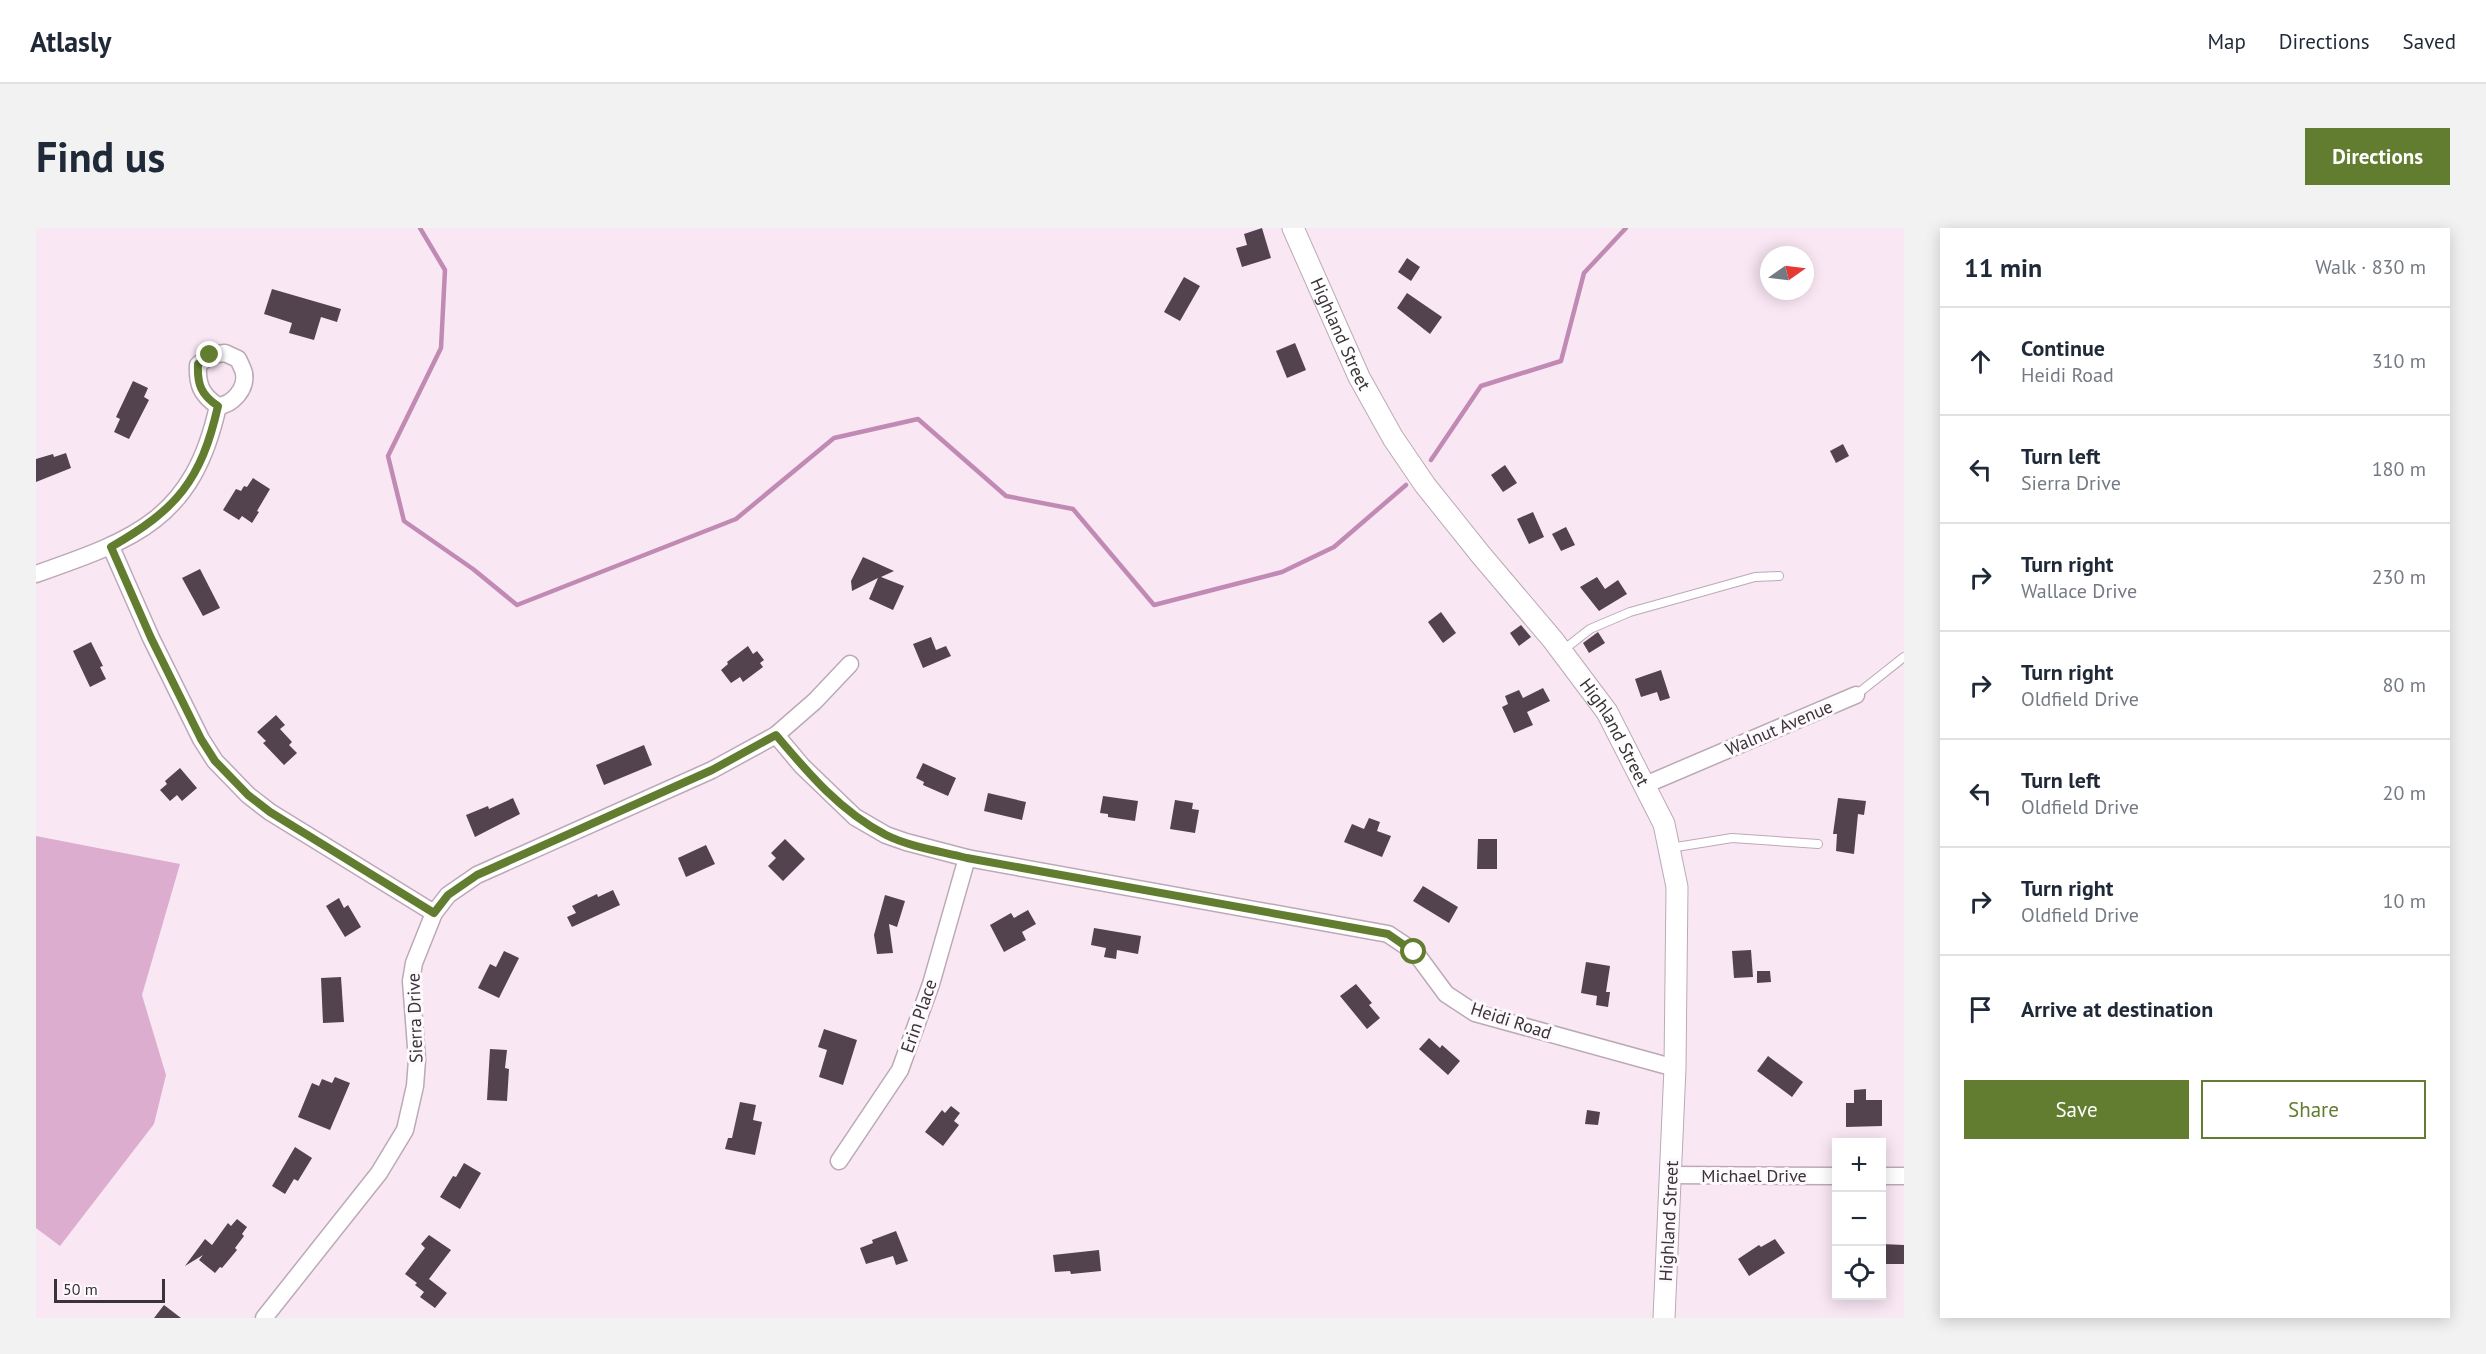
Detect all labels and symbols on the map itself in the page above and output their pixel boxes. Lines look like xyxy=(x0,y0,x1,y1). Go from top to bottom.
north arrow xyxy=(1760,246,1814,300)
street label: Highland Street xyxy=(1305,274,1376,394)
route end xyxy=(196,341,222,367)
street label: Highland Street xyxy=(1575,673,1655,790)
street label: Walnut Avenue xyxy=(1722,695,1836,760)
route start xyxy=(1400,938,1426,964)
street label: Sierra Drive xyxy=(401,973,428,1063)
street label: Erin Place xyxy=(895,976,942,1056)
street label: Heidi Road xyxy=(1468,997,1554,1044)
street label: Highland Street xyxy=(1654,1160,1683,1282)
street label: Michael Drive xyxy=(1701,1164,1807,1187)
scale bar xyxy=(54,1276,165,1304)

